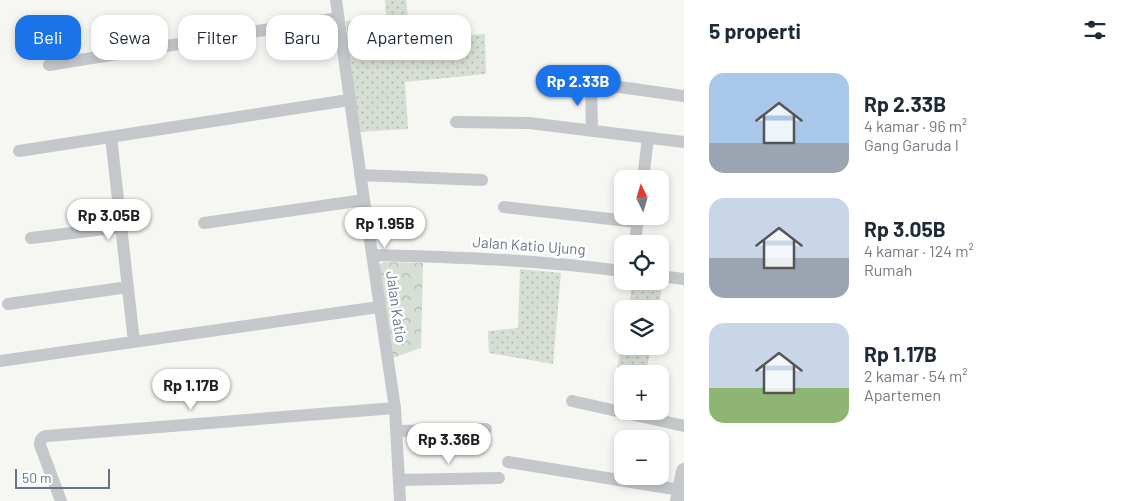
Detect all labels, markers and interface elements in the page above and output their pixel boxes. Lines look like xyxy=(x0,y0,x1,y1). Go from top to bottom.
chip: Beli xyxy=(15,15,81,60)
chip: Sewa xyxy=(91,15,168,60)
chip: Filter xyxy=(178,15,256,60)
chip: Baru xyxy=(266,15,338,60)
chip: Apartemen xyxy=(348,15,471,60)
icon: filters xyxy=(1081,16,1109,44)
text: 5 properti xyxy=(709,18,801,43)
pin: Rp 2.33B xyxy=(526,64,630,107)
text: Rp 2.33B xyxy=(547,71,609,90)
text: Rp 2.33B xyxy=(864,91,946,116)
icon: home xyxy=(749,93,809,153)
text: 4 kamar · 96 m² xyxy=(864,116,967,135)
text: Gang Garuda I xyxy=(864,135,959,154)
north arrow xyxy=(614,170,669,225)
map controls xyxy=(614,170,669,485)
pin: Rp 3.05B xyxy=(57,198,161,241)
text: Rp 3.05B xyxy=(78,205,140,224)
pin: Rp 1.95B xyxy=(333,206,437,249)
text: Rp 1.95B xyxy=(355,213,415,232)
text: Rp 3.05B xyxy=(864,216,946,241)
icon: home xyxy=(749,218,809,278)
street label: Jalan Katio Ujung xyxy=(472,232,586,258)
button: locate xyxy=(614,235,669,290)
text: 4 kamar · 124 m² xyxy=(864,241,974,260)
text: Rumah xyxy=(864,260,912,279)
street label: Jalan Katio xyxy=(383,270,411,344)
button: layers xyxy=(614,300,669,355)
text: Rp 1.17B xyxy=(864,341,937,366)
icon: home xyxy=(749,343,809,403)
button: + xyxy=(614,365,669,420)
text: 2 kamar · 54 m² xyxy=(864,366,968,385)
pin: Rp 1.17B xyxy=(139,368,243,411)
text: Rp 1.17B xyxy=(163,375,219,394)
text: Apartemen xyxy=(864,385,941,404)
pin: Rp 3.36B xyxy=(397,422,501,465)
text: Rp 3.36B xyxy=(418,429,480,448)
button: − xyxy=(614,430,669,485)
scale bar xyxy=(15,466,110,489)
text: 50 m xyxy=(22,469,51,486)

